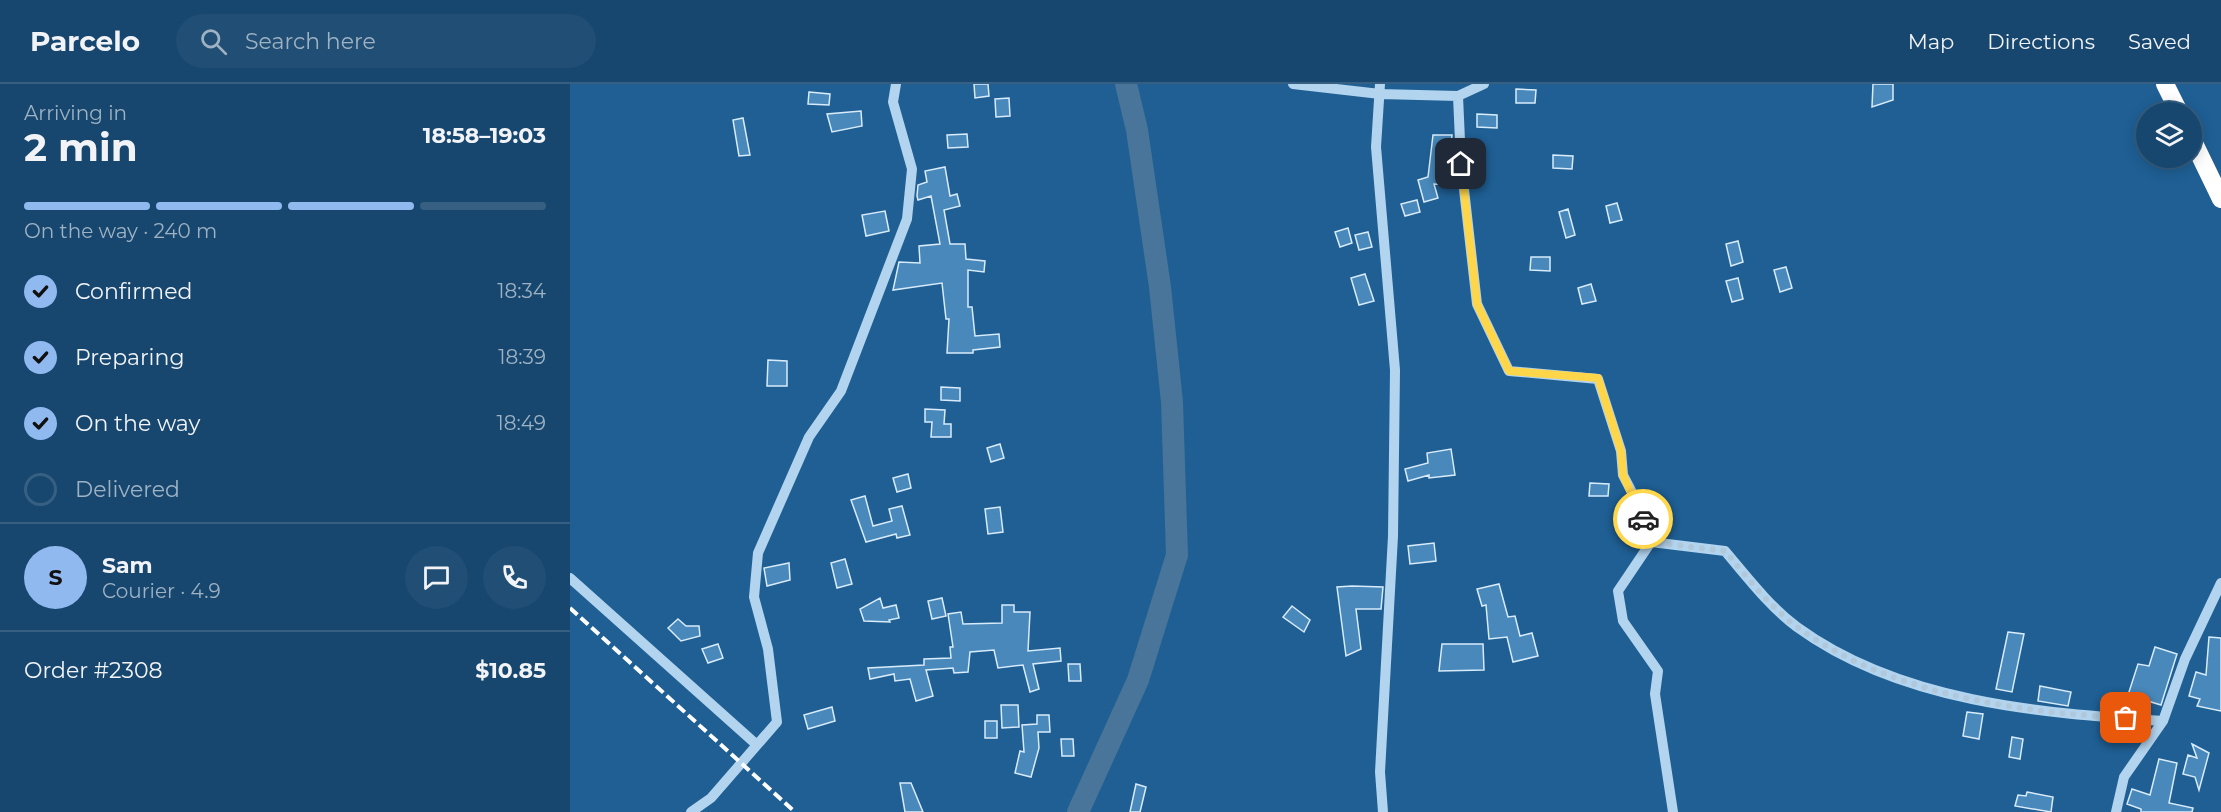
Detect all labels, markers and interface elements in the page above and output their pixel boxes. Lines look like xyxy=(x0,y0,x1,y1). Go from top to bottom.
search box xyxy=(176,14,596,68)
text: Parcelo xyxy=(30,24,140,58)
icon: search xyxy=(197,25,230,58)
text: Search here xyxy=(245,28,376,55)
text: Map xyxy=(1908,29,1954,54)
text: Directions xyxy=(1987,29,2095,54)
text: Saved xyxy=(2128,29,2191,54)
text: Arriving in xyxy=(24,101,127,125)
map controls xyxy=(2136,102,2202,168)
button: layers xyxy=(2136,102,2202,168)
text: 18:58–19:03 xyxy=(423,122,546,149)
text: 2 min xyxy=(24,123,138,171)
pin xyxy=(1435,138,1486,189)
icon: home xyxy=(1444,147,1477,180)
text: On the way · 240 m xyxy=(24,219,217,243)
icon: check xyxy=(24,275,57,308)
text: Confirmed xyxy=(75,278,192,305)
text: 18:34 xyxy=(497,279,546,303)
icon: check xyxy=(24,341,57,374)
text: Preparing xyxy=(75,344,184,371)
text: 18:39 xyxy=(498,345,546,369)
icon: check xyxy=(24,407,57,440)
text: On the way xyxy=(75,410,200,437)
text: 18:49 xyxy=(497,411,546,435)
text: Delivered xyxy=(75,476,180,503)
courier xyxy=(1613,489,1673,549)
icon: car xyxy=(1627,503,1660,536)
button: chat xyxy=(405,546,468,609)
button: phone xyxy=(483,546,546,609)
text: Sam xyxy=(102,552,153,579)
text: S xyxy=(48,564,63,591)
text: Courier · 4.9 xyxy=(102,579,221,603)
text: Order #2308 xyxy=(24,657,163,684)
text: $10.85 xyxy=(475,657,546,684)
pin xyxy=(2100,692,2151,743)
icon: bag xyxy=(2109,701,2142,734)

